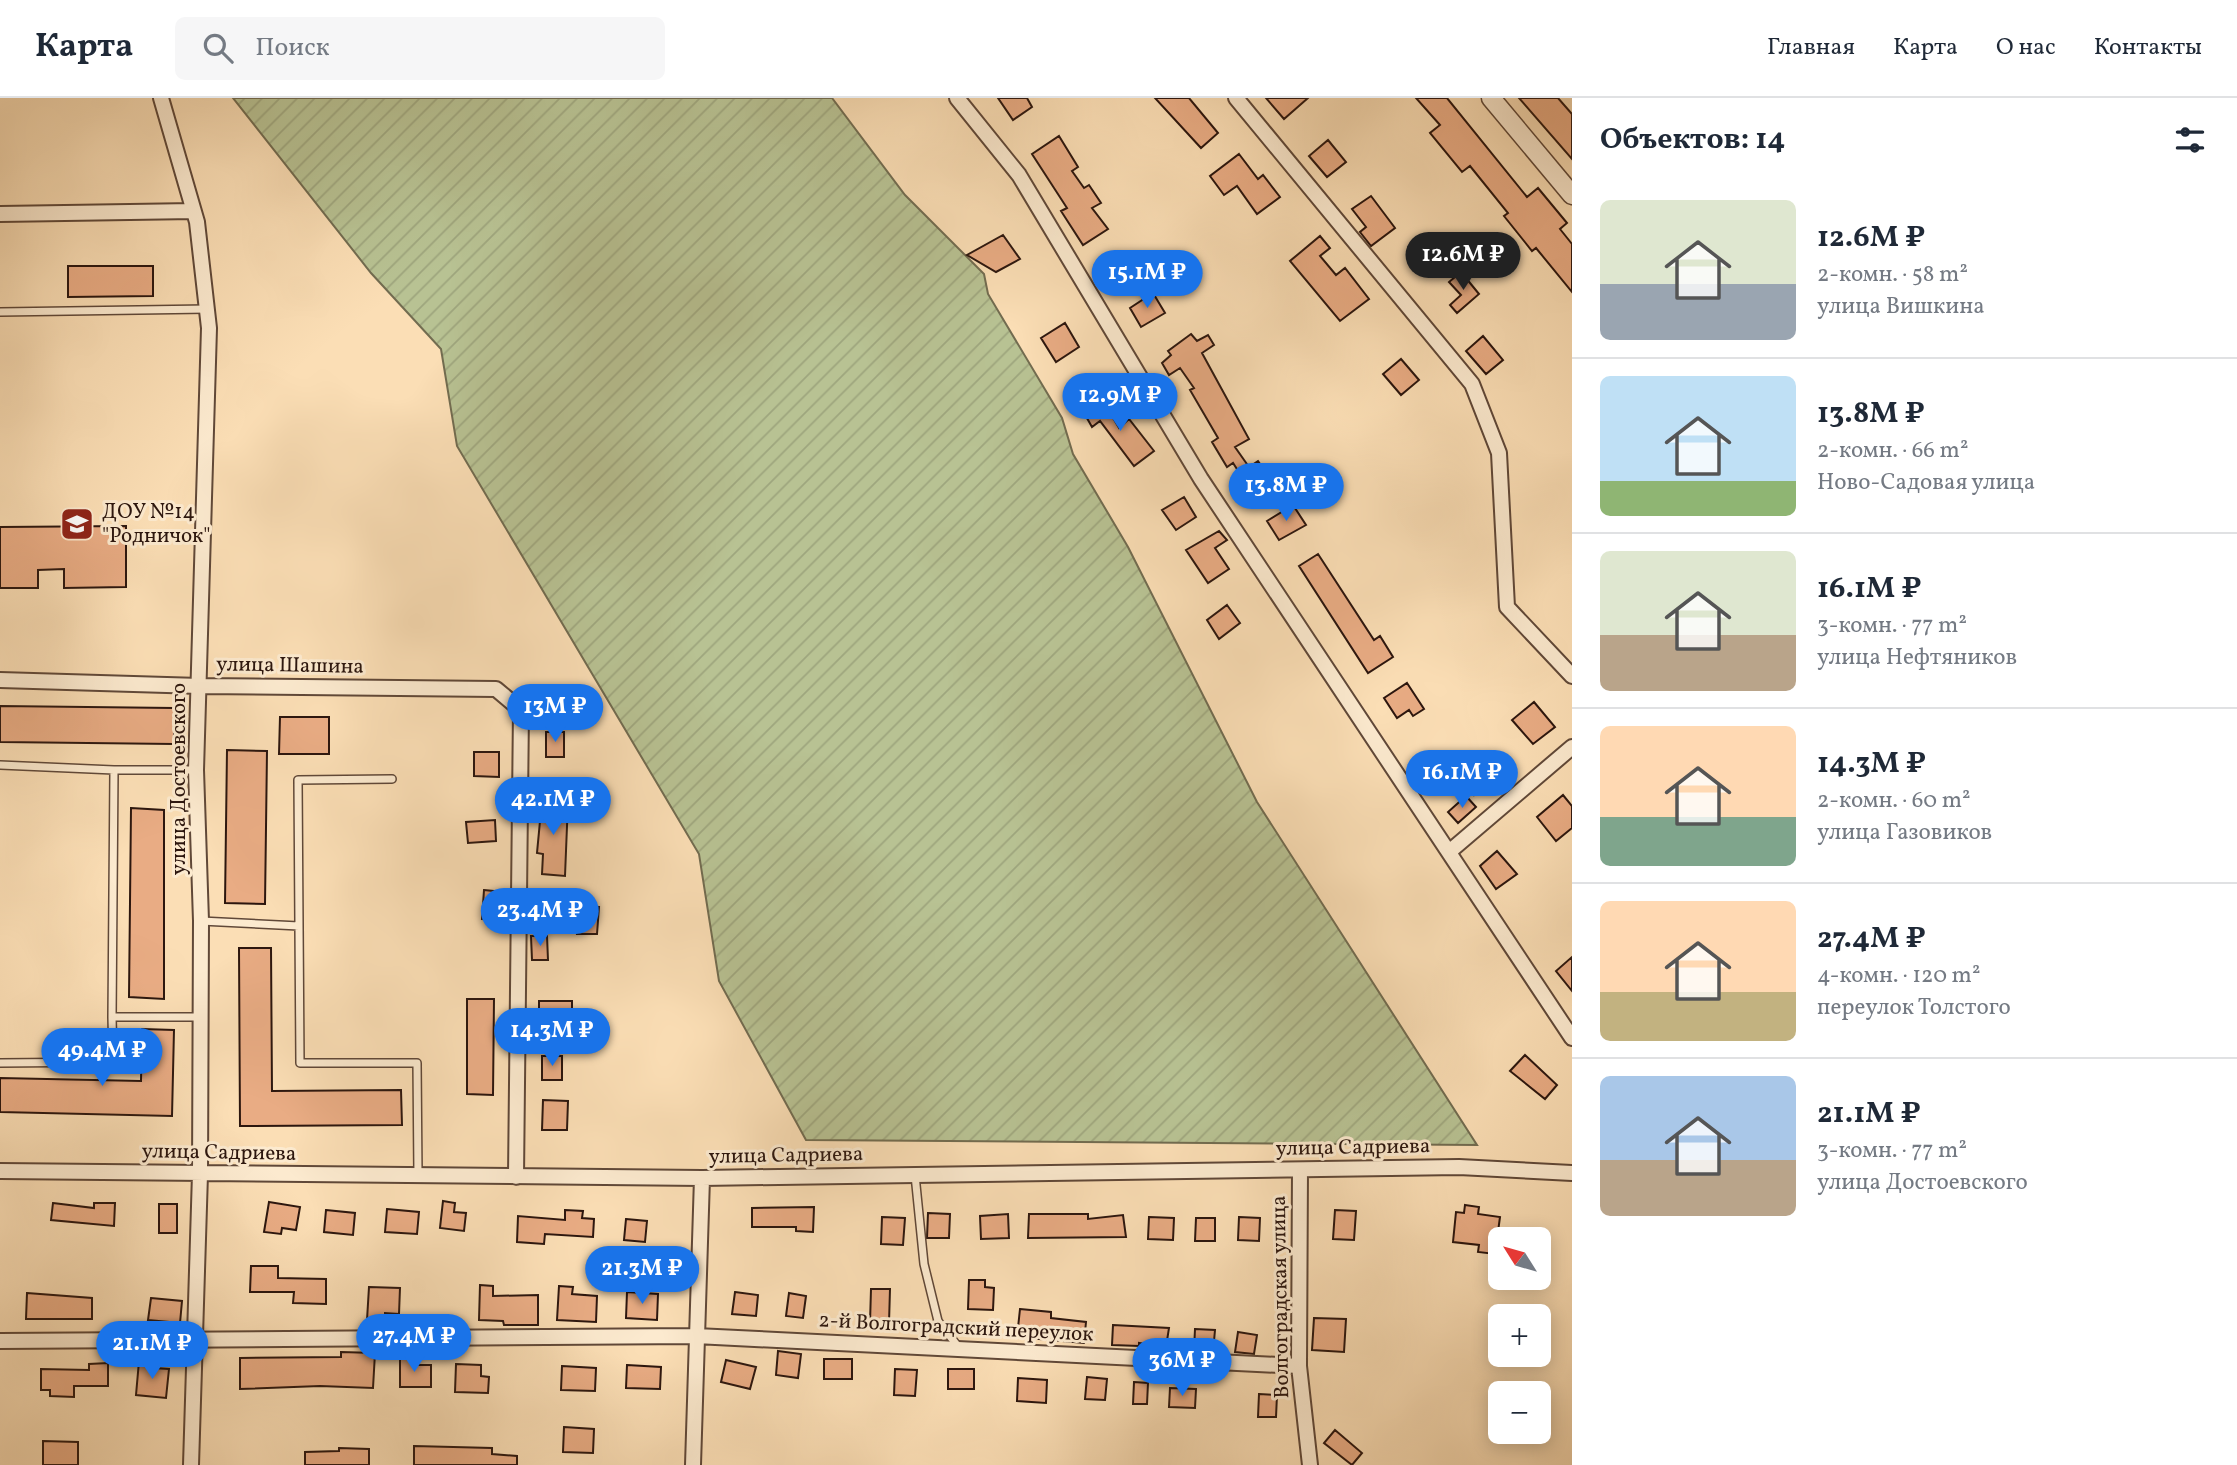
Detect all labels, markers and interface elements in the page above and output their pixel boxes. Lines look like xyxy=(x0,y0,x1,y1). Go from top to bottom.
search box xyxy=(175,17,665,80)
text: Карта xyxy=(35,25,133,71)
icon: search xyxy=(199,29,237,67)
text: Поиск xyxy=(255,30,330,66)
text: Главная xyxy=(1767,31,1855,65)
text: Карта xyxy=(1893,31,1958,65)
text: О нас xyxy=(1996,31,2056,65)
text: Контакты xyxy=(2094,31,2202,65)
text: Объектов: 14 xyxy=(1600,119,1785,161)
icon: filters xyxy=(2171,121,2209,159)
text: 12.6M ₽ xyxy=(1817,217,1925,259)
icon: home xyxy=(1656,228,1740,312)
pin: 12.6M ₽ xyxy=(1398,232,1528,292)
text: 12.6M ₽ xyxy=(1422,239,1504,271)
pin: 15.1M ₽ xyxy=(1082,250,1212,310)
text: 15.1M ₽ xyxy=(1108,257,1186,289)
text: 2-комн. · 58 m² xyxy=(1817,259,1968,291)
text: улица Вишкина xyxy=(1817,291,1985,323)
pin: 12.9M ₽ xyxy=(1055,374,1185,433)
text: 12.9M ₽ xyxy=(1078,380,1162,412)
text: 13.8M ₽ xyxy=(1817,393,1925,435)
icon: home xyxy=(1656,404,1740,488)
text: 2-комн. · 66 m² xyxy=(1817,435,1968,467)
pin: 13.8M ₽ xyxy=(1221,464,1351,523)
text: Ново-Садовая улица xyxy=(1817,467,2035,499)
text: 13.8M ₽ xyxy=(1245,470,1327,502)
place label: ДОУ №14 "Родничок" xyxy=(102,498,210,551)
school or university icon: ДОУ №14 "Родничок" xyxy=(58,505,96,543)
text: 16.1M ₽ xyxy=(1817,568,1922,610)
icon: home xyxy=(1656,579,1740,663)
text: 3-комн. · 77 m² xyxy=(1817,610,1967,642)
text: улица Нефтяников xyxy=(1817,642,2017,674)
street label: улица Шашина xyxy=(216,650,364,682)
street label: улица Достоевского xyxy=(165,683,194,875)
pin: 13M ₽ xyxy=(506,684,604,744)
text: 13M ₽ xyxy=(523,691,587,723)
text: 14.3M ₽ xyxy=(1817,743,1926,785)
pin: 16.1M ₽ xyxy=(1397,750,1527,810)
icon: home xyxy=(1656,754,1740,838)
text: 16.1M ₽ xyxy=(1422,757,1502,789)
pin: 42.1M ₽ xyxy=(488,778,618,837)
text: 42.1M ₽ xyxy=(511,784,595,816)
text: 2-комн. · 60 m² xyxy=(1817,785,1971,817)
text: улица Газовиков xyxy=(1817,817,1992,849)
pin: 23.4M ₽ xyxy=(475,888,605,948)
text: 23.4M ₽ xyxy=(497,895,583,927)
text: 27.4M ₽ xyxy=(1817,918,1926,960)
icon: home xyxy=(1656,929,1740,1013)
text: 4-комн. · 120 m² xyxy=(1817,960,1980,992)
text: переулок Толстого xyxy=(1817,992,2011,1024)
pin: 14.3M ₽ xyxy=(487,1009,617,1068)
text: 14.3M ₽ xyxy=(510,1015,594,1047)
pin: 49.4M ₽ xyxy=(37,1028,167,1088)
text: 49.4M ₽ xyxy=(57,1035,147,1067)
text: 21.1M ₽ xyxy=(1817,1093,1921,1135)
icon: home xyxy=(1656,1104,1740,1188)
street label: улица Садриева xyxy=(1275,1132,1431,1164)
text: 3-комн. · 77 m² xyxy=(1817,1135,1967,1167)
street label: улица Садриева xyxy=(141,1137,297,1169)
street label: улица Садриева xyxy=(708,1140,864,1172)
text: улица Достоевского xyxy=(1817,1167,2028,1199)
street label: Волгоградская улица xyxy=(1265,1195,1297,1399)
north arrow xyxy=(1488,1227,1550,1290)
map controls xyxy=(1488,1227,1551,1444)
pin: 21.3M ₽ xyxy=(577,1246,707,1306)
text: 21.3M ₽ xyxy=(601,1253,683,1285)
button: + xyxy=(1488,1304,1551,1367)
street label: 2-й Волгоградский переулок xyxy=(818,1306,1094,1350)
pin: 27.4M ₽ xyxy=(349,1314,479,1374)
text: 27.4M ₽ xyxy=(372,1321,456,1353)
pin: 21.1M ₽ xyxy=(87,1322,217,1381)
text: 21.1M ₽ xyxy=(112,1328,192,1360)
pin: 36M ₽ xyxy=(1133,1338,1231,1398)
text: 36M ₽ xyxy=(1149,1345,1215,1377)
button: − xyxy=(1488,1381,1551,1444)

